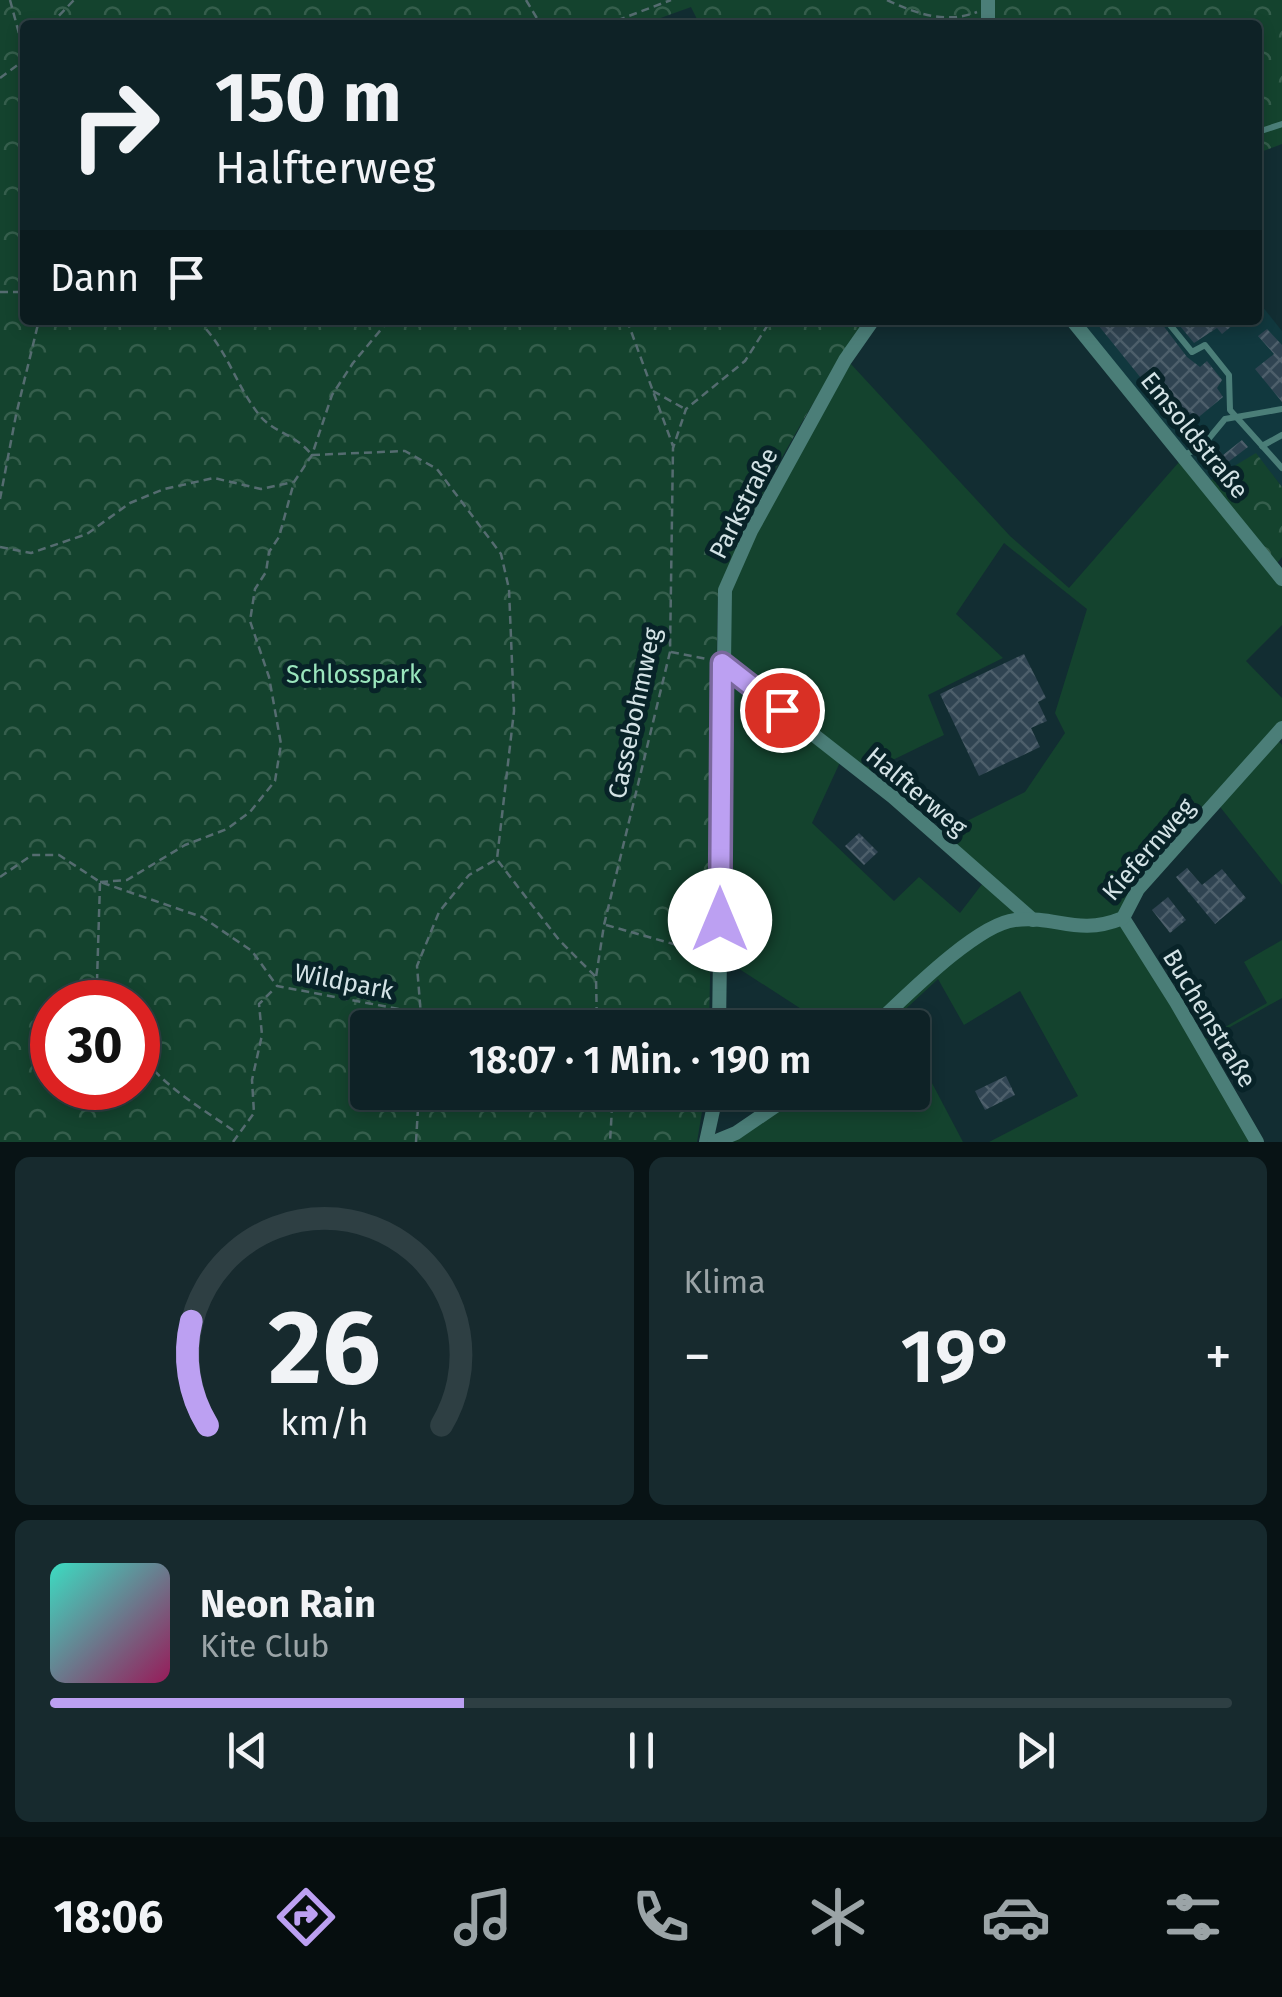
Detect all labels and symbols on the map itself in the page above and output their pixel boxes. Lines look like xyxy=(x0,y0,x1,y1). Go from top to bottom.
street label: Emsoldstraße xyxy=(1134,366,1254,505)
street label: Parkstraße xyxy=(703,443,785,564)
street label: Cassebohmweg xyxy=(602,625,668,801)
park label: Schlosspark xyxy=(286,660,422,690)
pin xyxy=(740,668,825,753)
street label: Halfterweg xyxy=(860,741,973,843)
street label: Kiefernweg xyxy=(1096,792,1201,907)
position arrow xyxy=(668,868,772,972)
street label: Buchenstraße xyxy=(1156,944,1262,1093)
street label: Wildpark xyxy=(292,958,396,1006)
speed limit sign: 30 xyxy=(30,980,160,1110)

